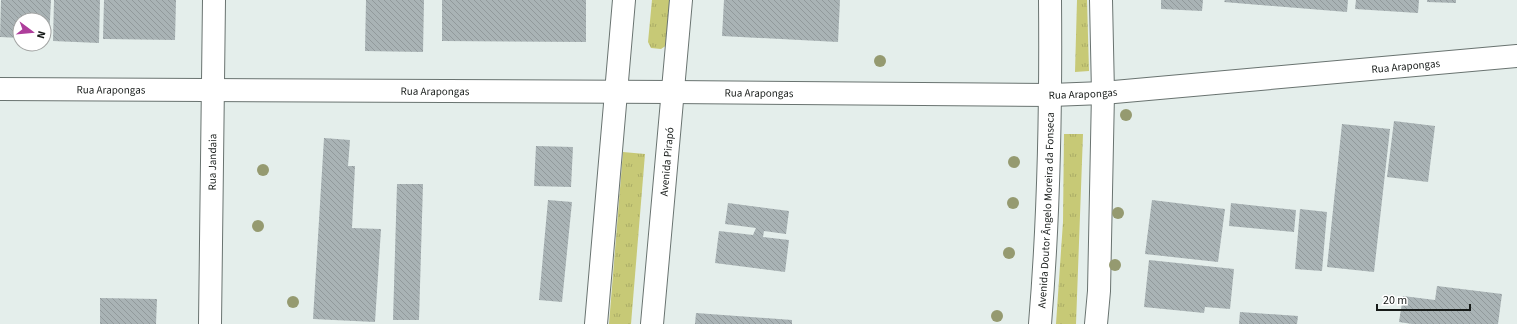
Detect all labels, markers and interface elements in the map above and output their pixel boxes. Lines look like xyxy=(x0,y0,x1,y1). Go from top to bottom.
north arrow xyxy=(12,12,52,52)
text: N xyxy=(33,29,49,40)
street label: Rua Arapongas xyxy=(1371,56,1441,77)
street label: Rua Arapongas xyxy=(77,82,146,98)
street label: Rua Arapongas xyxy=(401,84,470,99)
street label: Rua Arapongas xyxy=(725,85,794,101)
street label: Rua Arapongas xyxy=(1048,85,1118,103)
street label: Avenida Doutor Ângelo Moreira da Fonseca xyxy=(1034,112,1058,309)
street label: Avenida Pirapó xyxy=(656,127,678,197)
street label: Rua Jandaia xyxy=(205,134,220,190)
scale bar xyxy=(1377,286,1470,312)
text: 20 m xyxy=(1383,292,1407,309)

